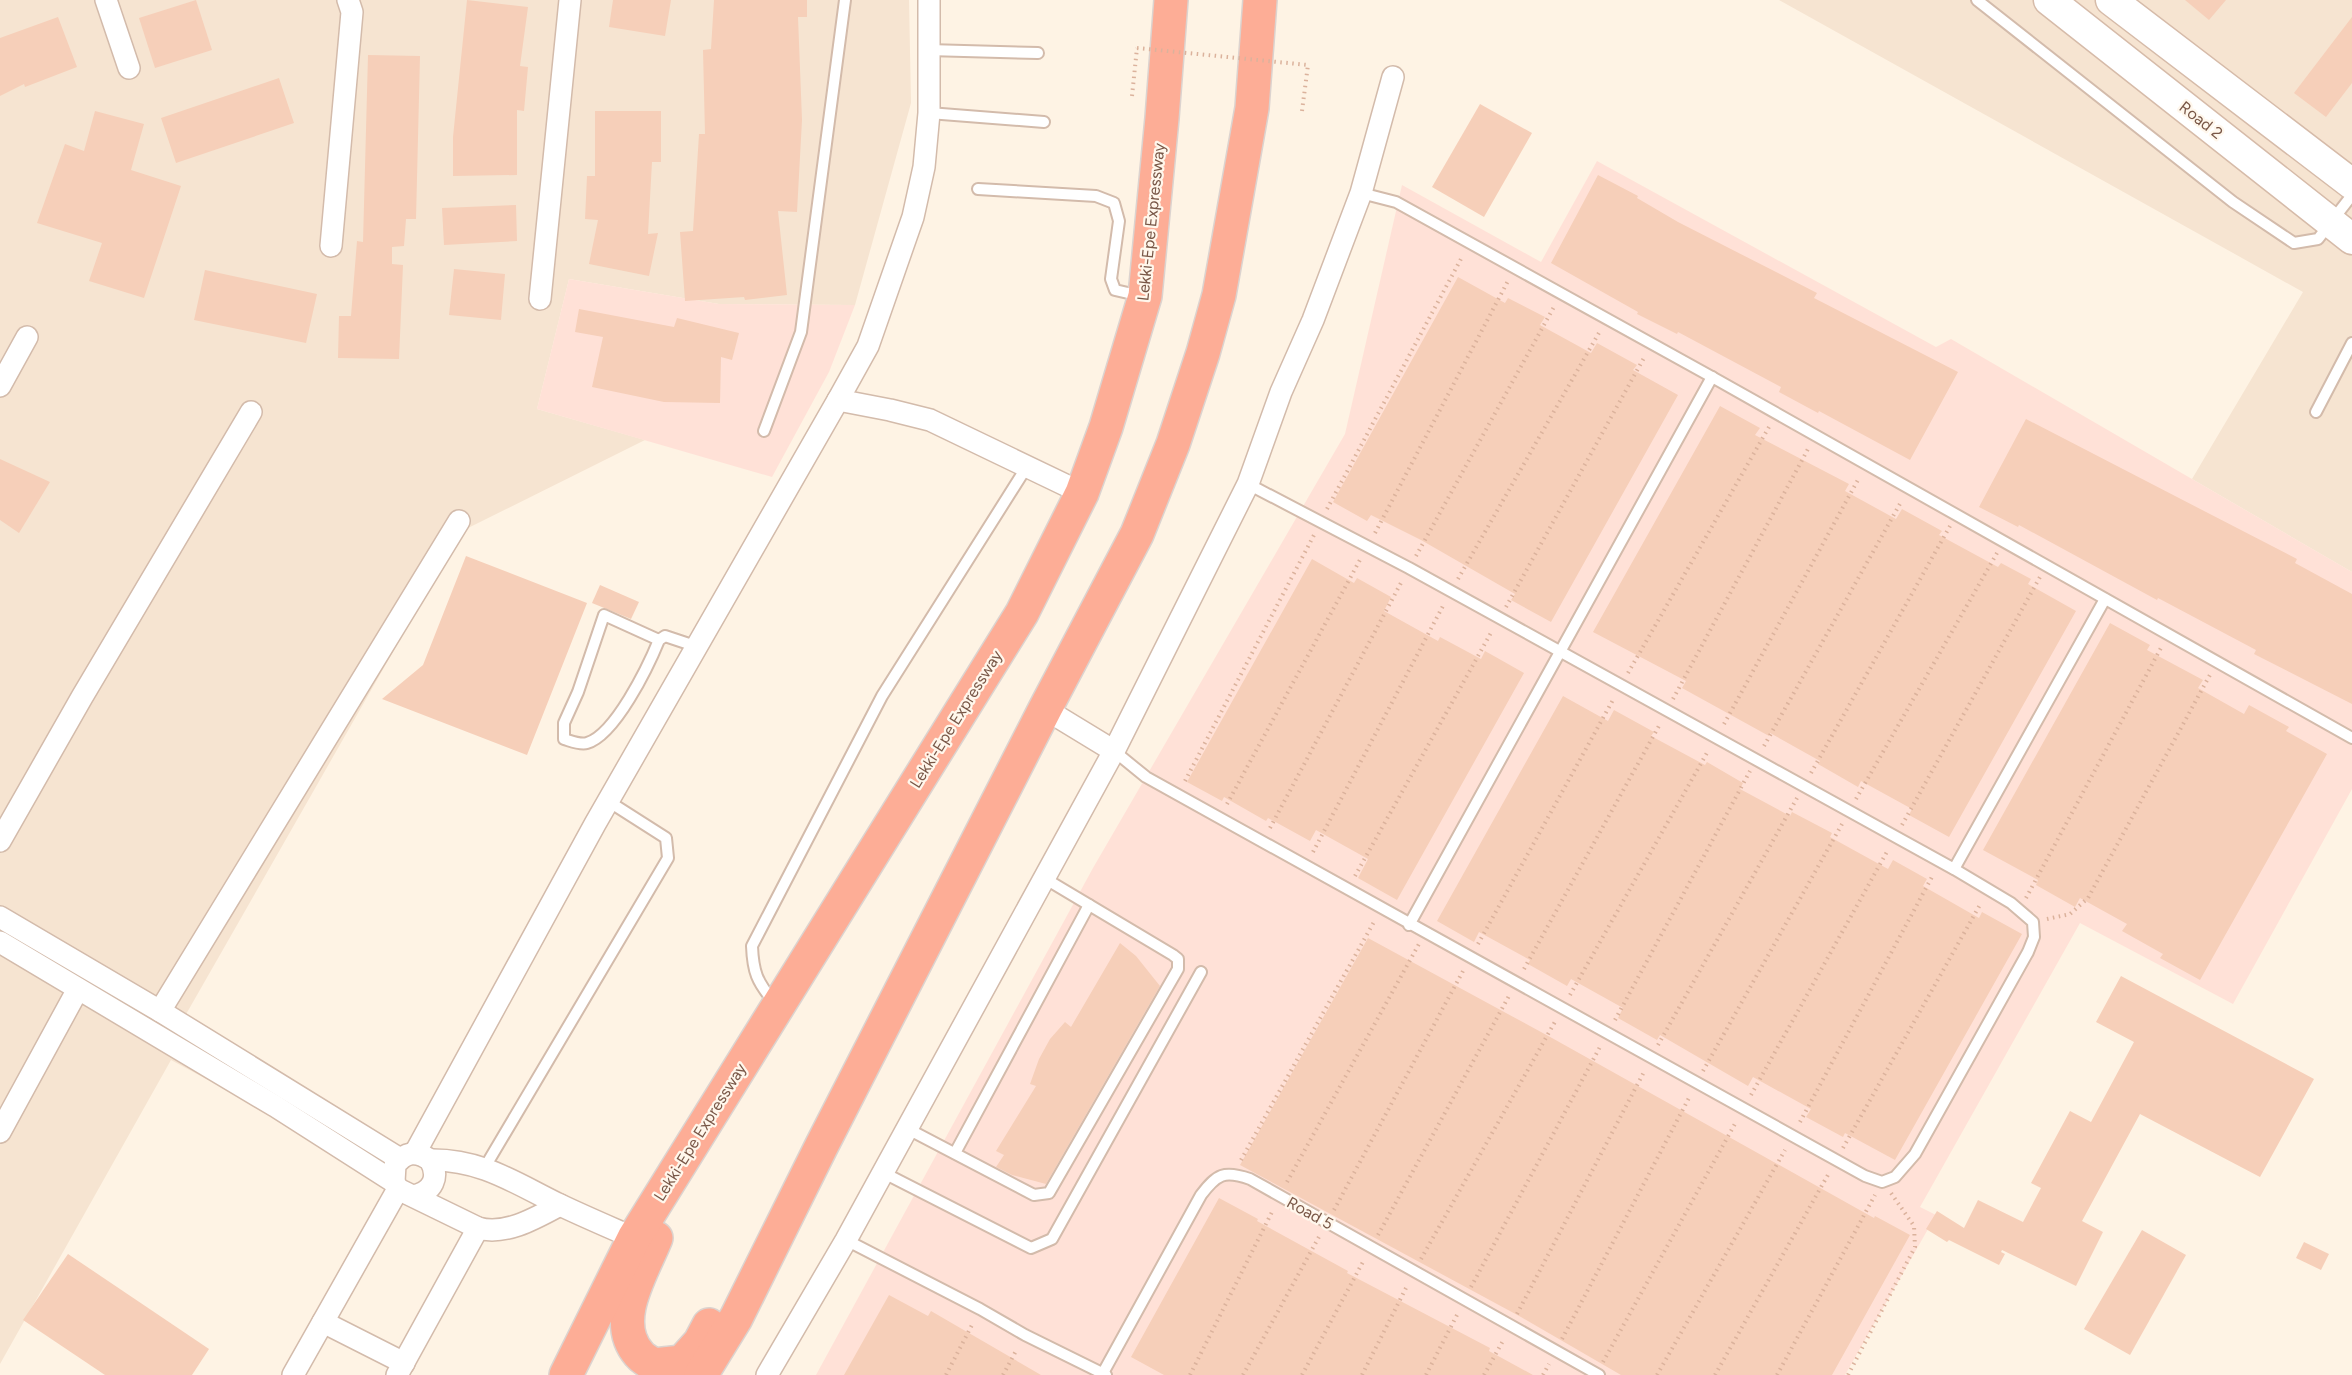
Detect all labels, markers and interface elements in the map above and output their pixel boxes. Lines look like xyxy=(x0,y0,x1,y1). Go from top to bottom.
street label: Road 2 xyxy=(2176,97,2226,143)
street label: Lekki-Epe Expressway xyxy=(1133,141,1169,302)
street label: Lekki-Epe Expressway xyxy=(906,646,1006,791)
street label: Lekki-Epe Expressway xyxy=(650,1059,750,1204)
street label: Road 5 xyxy=(1284,1193,1336,1233)

